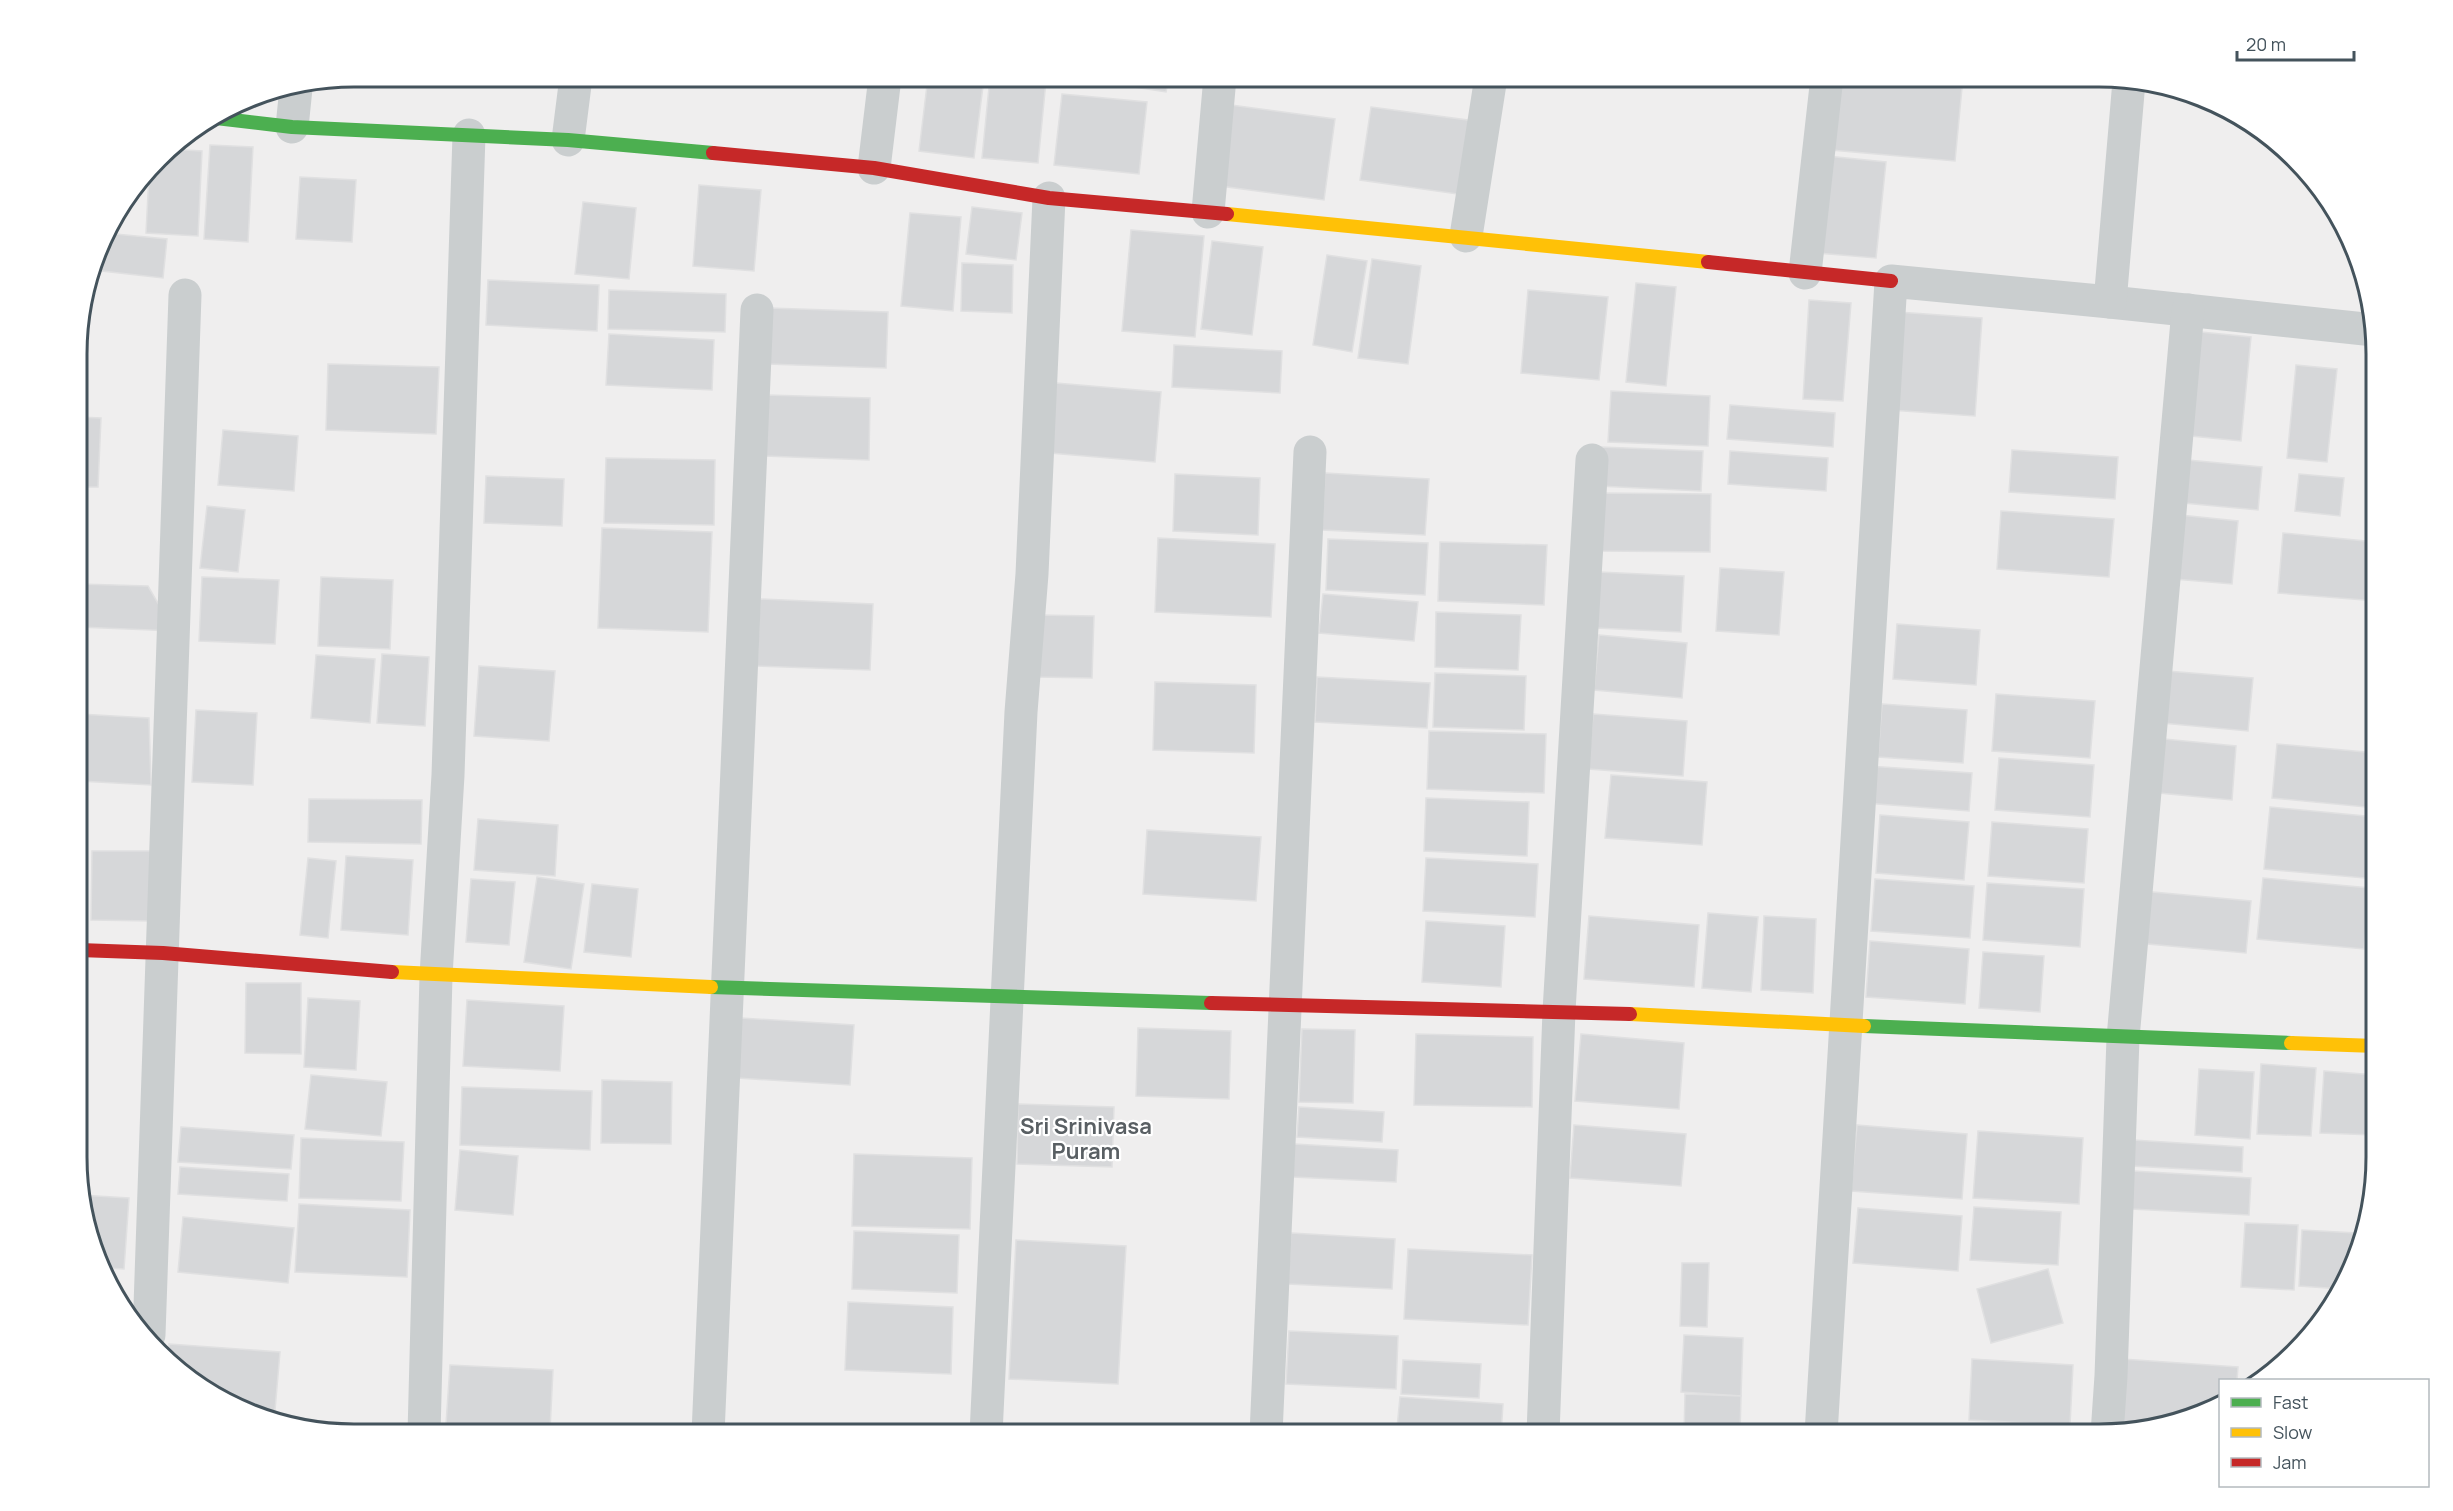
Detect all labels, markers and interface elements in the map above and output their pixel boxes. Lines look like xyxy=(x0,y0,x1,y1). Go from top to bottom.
scale bar xyxy=(2237,24,2354,62)
text: 20 m xyxy=(2246,32,2286,56)
district label: Sri Srinivasa Puram xyxy=(1020,1111,1152,1166)
legend xyxy=(2219,1379,2429,1487)
text: Fast xyxy=(2273,1390,2308,1414)
text: Slow xyxy=(2273,1420,2313,1444)
text: Jam xyxy=(2273,1450,2307,1474)

